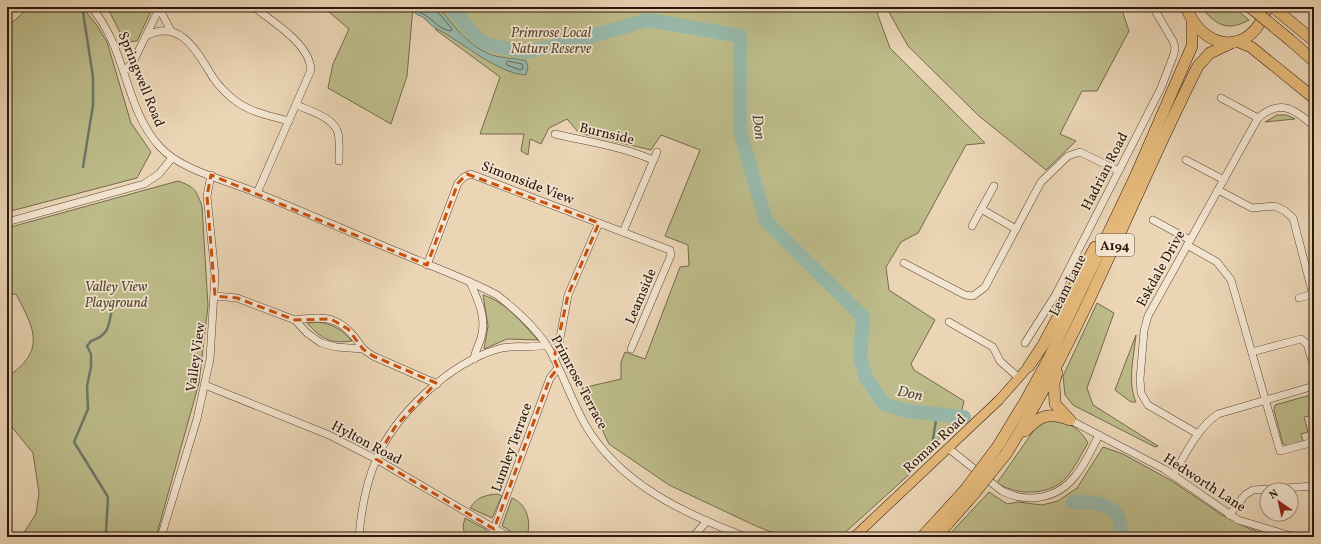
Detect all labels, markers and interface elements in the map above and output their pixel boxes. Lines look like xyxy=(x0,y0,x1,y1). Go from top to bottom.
park label: Primrose Local Nature Reserve xyxy=(511,24,592,59)
street label: Springwell Road xyxy=(113,29,168,130)
water label: Don xyxy=(746,113,770,141)
street label: Burnside xyxy=(577,119,636,150)
street label: Hadrian Road xyxy=(1078,129,1133,214)
street label: Simonside View xyxy=(478,157,577,210)
street label: Eskdale Drive xyxy=(1133,227,1190,310)
road number: A194 xyxy=(1096,234,1134,256)
street label: Leam Lane xyxy=(1045,251,1092,320)
street label: Leamside xyxy=(621,266,662,327)
park label: Valley View Playground xyxy=(85,278,148,313)
street label: Valley View xyxy=(182,321,211,393)
street label: Primrose Terrace xyxy=(546,332,612,434)
water label: Don xyxy=(895,382,925,407)
street label: Lumley Terrace xyxy=(487,400,537,495)
street label: Roman Road xyxy=(900,410,970,478)
street label: Hylton Road xyxy=(328,417,405,470)
street label: Hedworth Lane xyxy=(1159,449,1249,517)
north arrow xyxy=(1259,482,1299,522)
text: N xyxy=(1267,486,1282,503)

